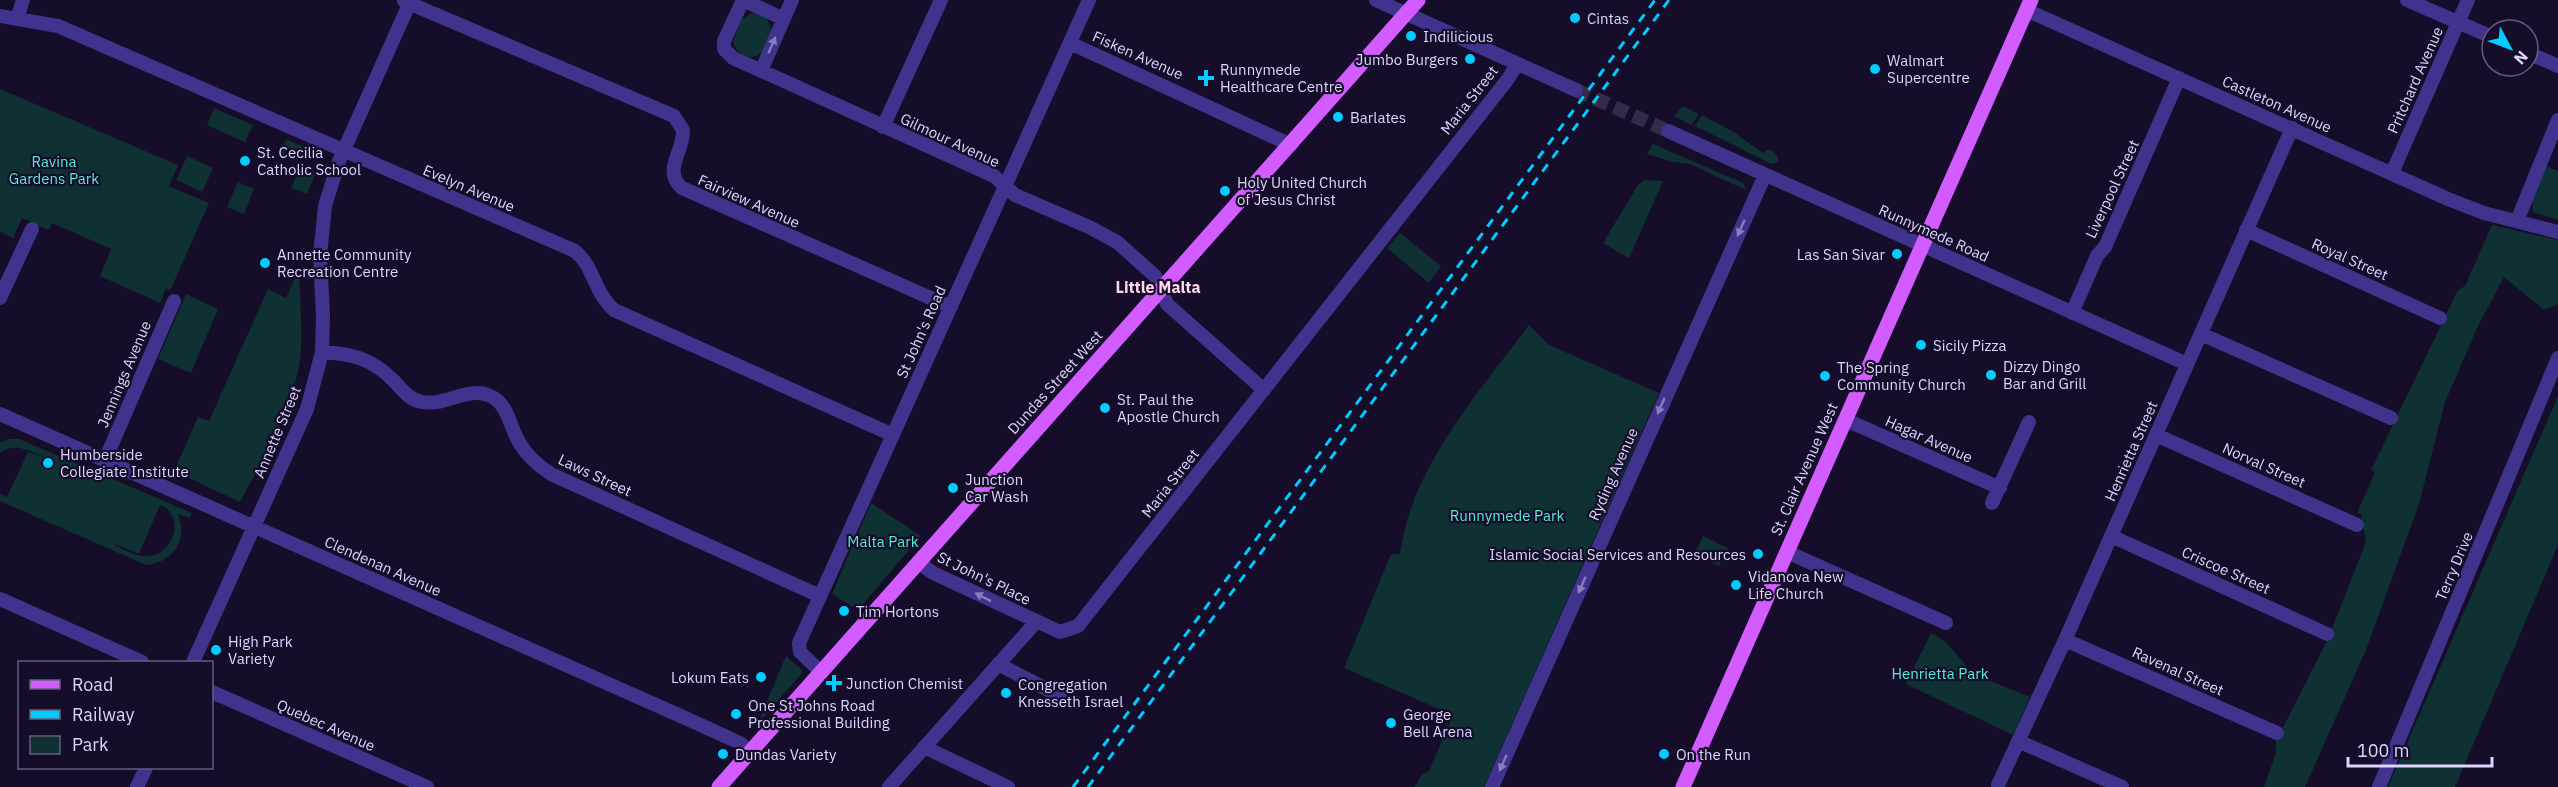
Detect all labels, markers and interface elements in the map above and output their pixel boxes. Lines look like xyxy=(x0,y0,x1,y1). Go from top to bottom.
place label: Cintas xyxy=(1587,9,1629,28)
marker: Cintas xyxy=(1568,11,1582,25)
north arrow xyxy=(2480,18,2540,78)
street label: Pritchard Avenue xyxy=(2383,24,2447,136)
street label: Fisken Avenue xyxy=(1090,26,1186,84)
place label: Indilicious xyxy=(1423,27,1493,46)
marker: Indilicious xyxy=(1404,29,1418,43)
one-way arrow xyxy=(767,35,777,53)
text: N xyxy=(2510,47,2533,69)
place label: Jumbo Burgers xyxy=(1356,50,1458,69)
place label: Walmart Supercentre xyxy=(1887,51,1970,87)
marker: Jumbo Burgers xyxy=(1463,52,1477,66)
place label: Runnymede Healthcare Centre xyxy=(1220,60,1342,96)
street label: Maria Street xyxy=(1436,62,1502,138)
marker: Walmart Supercentre xyxy=(1868,62,1882,76)
marker: Runnymede Healthcare Centre xyxy=(1197,69,1215,87)
street label: Castleton Avenue xyxy=(2219,71,2335,137)
place label: Barlates xyxy=(1350,108,1406,127)
street label: Gilmour Avenue xyxy=(897,109,1003,171)
marker: Barlates xyxy=(1331,110,1345,124)
street label: Liverpool Street xyxy=(2081,137,2143,241)
place label: St. Cecilia Catholic School xyxy=(257,143,361,179)
park label: Ravina Gardens Park xyxy=(9,152,99,188)
marker: St. Cecilia Catholic School xyxy=(238,154,252,168)
street label: Evelyn Avenue xyxy=(420,160,518,216)
street label: Fairview Avenue xyxy=(695,170,803,232)
place label: Holy United Church of Jesus Christ xyxy=(1237,173,1367,209)
marker: Holy United Church of Jesus Christ xyxy=(1218,184,1232,198)
street label: Runnymede Road xyxy=(1876,200,1992,266)
one-way arrow xyxy=(1736,220,1745,237)
street label: Royal Street xyxy=(2309,234,2391,284)
place label: Annette Community Recreation Centre xyxy=(277,245,412,281)
place label: Las San Sivar xyxy=(1797,245,1885,264)
marker: Las San Sivar xyxy=(1890,247,1904,261)
marker: Annette Community Recreation Centre xyxy=(258,256,272,270)
district label: Little Malta xyxy=(1115,277,1201,297)
street label: St John's Road xyxy=(892,283,950,381)
street label: Jennings Avenue xyxy=(93,318,155,430)
street label: Dundas Street West xyxy=(1003,326,1107,438)
place label: Sicily Pizza xyxy=(1933,336,2007,355)
marker: Sicily Pizza xyxy=(1914,338,1928,352)
place label: Dizzy Dingo Bar and Grill xyxy=(2003,357,2086,393)
place label: The Spring Community Church xyxy=(1837,358,1966,394)
marker: Dizzy Dingo Bar and Grill xyxy=(1984,368,1998,382)
marker: The Spring Community Church xyxy=(1818,369,1832,383)
street label: Annette Street xyxy=(249,383,305,481)
place label: St. Paul the Apostle Church xyxy=(1117,390,1220,426)
one-way arrow xyxy=(1657,398,1666,415)
street label: Henrietta Street xyxy=(2100,398,2162,504)
street label: St. Clair Avenue West xyxy=(1766,400,1842,538)
marker: St. Paul the Apostle Church xyxy=(1098,401,1112,415)
street label: Hagar Avenue xyxy=(1882,411,1976,467)
street label: Ryding Avenue xyxy=(1584,425,1642,523)
street label: Norval Street xyxy=(2220,438,2308,492)
place label: Humberside Collegiate Institute xyxy=(60,445,189,481)
street label: Maria Street xyxy=(1137,445,1203,521)
street label: Laws Street xyxy=(555,450,635,500)
marker: Humberside Collegiate Institute xyxy=(41,456,55,470)
place label: Junction Car Wash xyxy=(965,470,1028,506)
marker: Junction Car Wash xyxy=(946,481,960,495)
park label: Runnymede Park xyxy=(1450,506,1564,525)
street label: Terry Drive xyxy=(2431,529,2477,603)
street label: Clendenan Avenue xyxy=(322,532,444,600)
park label: Malta Park xyxy=(847,532,919,551)
street label: Criscoe Street xyxy=(2179,542,2273,598)
place label: Islamic Social Services and Resources xyxy=(1489,545,1746,564)
street label: St John's Place xyxy=(934,547,1034,609)
marker: Islamic Social Services and Resources xyxy=(1751,547,1765,561)
place label: Vidanova New Life Church xyxy=(1748,567,1844,603)
one-way arrow xyxy=(1578,576,1587,593)
marker: Vidanova New Life Church xyxy=(1729,578,1743,592)
one-way arrow xyxy=(974,592,991,601)
place label: Tim Hortons xyxy=(856,602,939,621)
marker: Tim Hortons xyxy=(837,604,851,618)
place label: High Park Variety xyxy=(228,632,293,668)
street label: Ravenal Street xyxy=(2129,642,2227,700)
marker: High Park Variety xyxy=(209,643,223,657)
legend xyxy=(18,661,213,769)
park label: Henrietta Park xyxy=(1891,664,1989,683)
place label: Lokum Eats xyxy=(671,668,749,687)
marker: Lokum Eats xyxy=(754,670,768,684)
text: Road xyxy=(72,673,113,696)
place label: Junction Chemist xyxy=(846,674,963,693)
place label: Congregation Knesseth Israel xyxy=(1018,675,1123,711)
marker: Junction Chemist xyxy=(827,676,841,690)
marker: Congregation Knesseth Israel xyxy=(999,686,1013,700)
street label: Quebec Avenue xyxy=(274,695,378,755)
place label: One St Johns Road Professional Building xyxy=(748,696,890,732)
text: Railway xyxy=(72,703,134,726)
place label: George Bell Arena xyxy=(1403,705,1472,741)
marker: One St Johns Road Professional Building xyxy=(729,707,743,721)
marker: George Bell Arena xyxy=(1384,716,1398,730)
scale bar xyxy=(2348,730,2492,768)
text: Park xyxy=(72,733,109,756)
text: 100 m xyxy=(2357,739,2409,762)
place label: Dundas Variety xyxy=(735,745,837,764)
place label: On the Run xyxy=(1676,745,1751,764)
marker: Dundas Variety xyxy=(716,747,730,761)
marker: On the Run xyxy=(1657,747,1671,761)
one-way arrow xyxy=(1498,754,1508,772)

